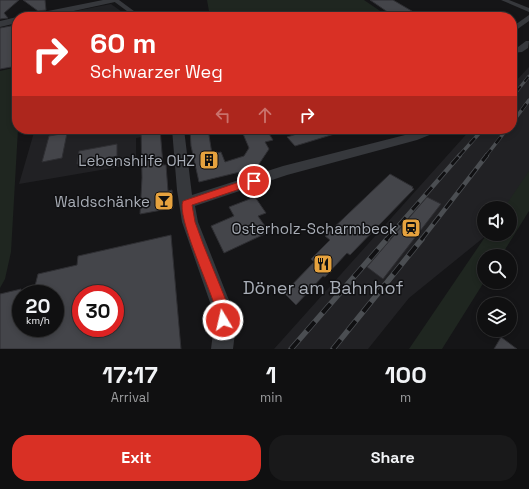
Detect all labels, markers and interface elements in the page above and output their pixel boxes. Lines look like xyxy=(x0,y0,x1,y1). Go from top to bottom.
text: 60 m xyxy=(90,25,156,61)
icon: right xyxy=(24,28,76,80)
text: Schwarzer Weg xyxy=(90,60,223,83)
icon: left xyxy=(212,104,234,126)
icon: ahead xyxy=(254,104,276,126)
icon: right xyxy=(296,104,318,126)
building icon: Lebenshilfe OHZ xyxy=(198,149,220,171)
place label: Lebenshilfe OHZ xyxy=(78,151,195,170)
pin xyxy=(237,164,271,198)
icon: arrive xyxy=(243,170,265,192)
bar icon: Waldschänke xyxy=(153,190,175,212)
place label: Waldschänke xyxy=(55,192,150,211)
map controls xyxy=(477,201,517,337)
button: sound xyxy=(477,201,517,241)
station icon: Osterholz-Scharmbeck xyxy=(400,217,422,239)
place label: Osterholz-Scharmbeck xyxy=(232,219,397,238)
button: search xyxy=(477,249,517,289)
restaurant icon: Döner am Bahnhof xyxy=(312,253,334,275)
place label: Döner am Bahnhof xyxy=(243,276,403,299)
speed limit sign: 30 xyxy=(72,285,124,337)
text: 20 xyxy=(26,293,50,319)
button: layers xyxy=(477,297,517,337)
position arrow xyxy=(202,299,244,341)
text: km/h xyxy=(26,314,50,327)
text: 17:17 xyxy=(102,359,158,390)
text: 1 xyxy=(266,359,277,390)
text: 100 xyxy=(385,359,427,390)
text: Arrival xyxy=(111,389,149,406)
text: min xyxy=(260,389,282,406)
text: m xyxy=(400,389,411,406)
button: Exit xyxy=(12,435,261,481)
button: Share xyxy=(269,435,517,481)

